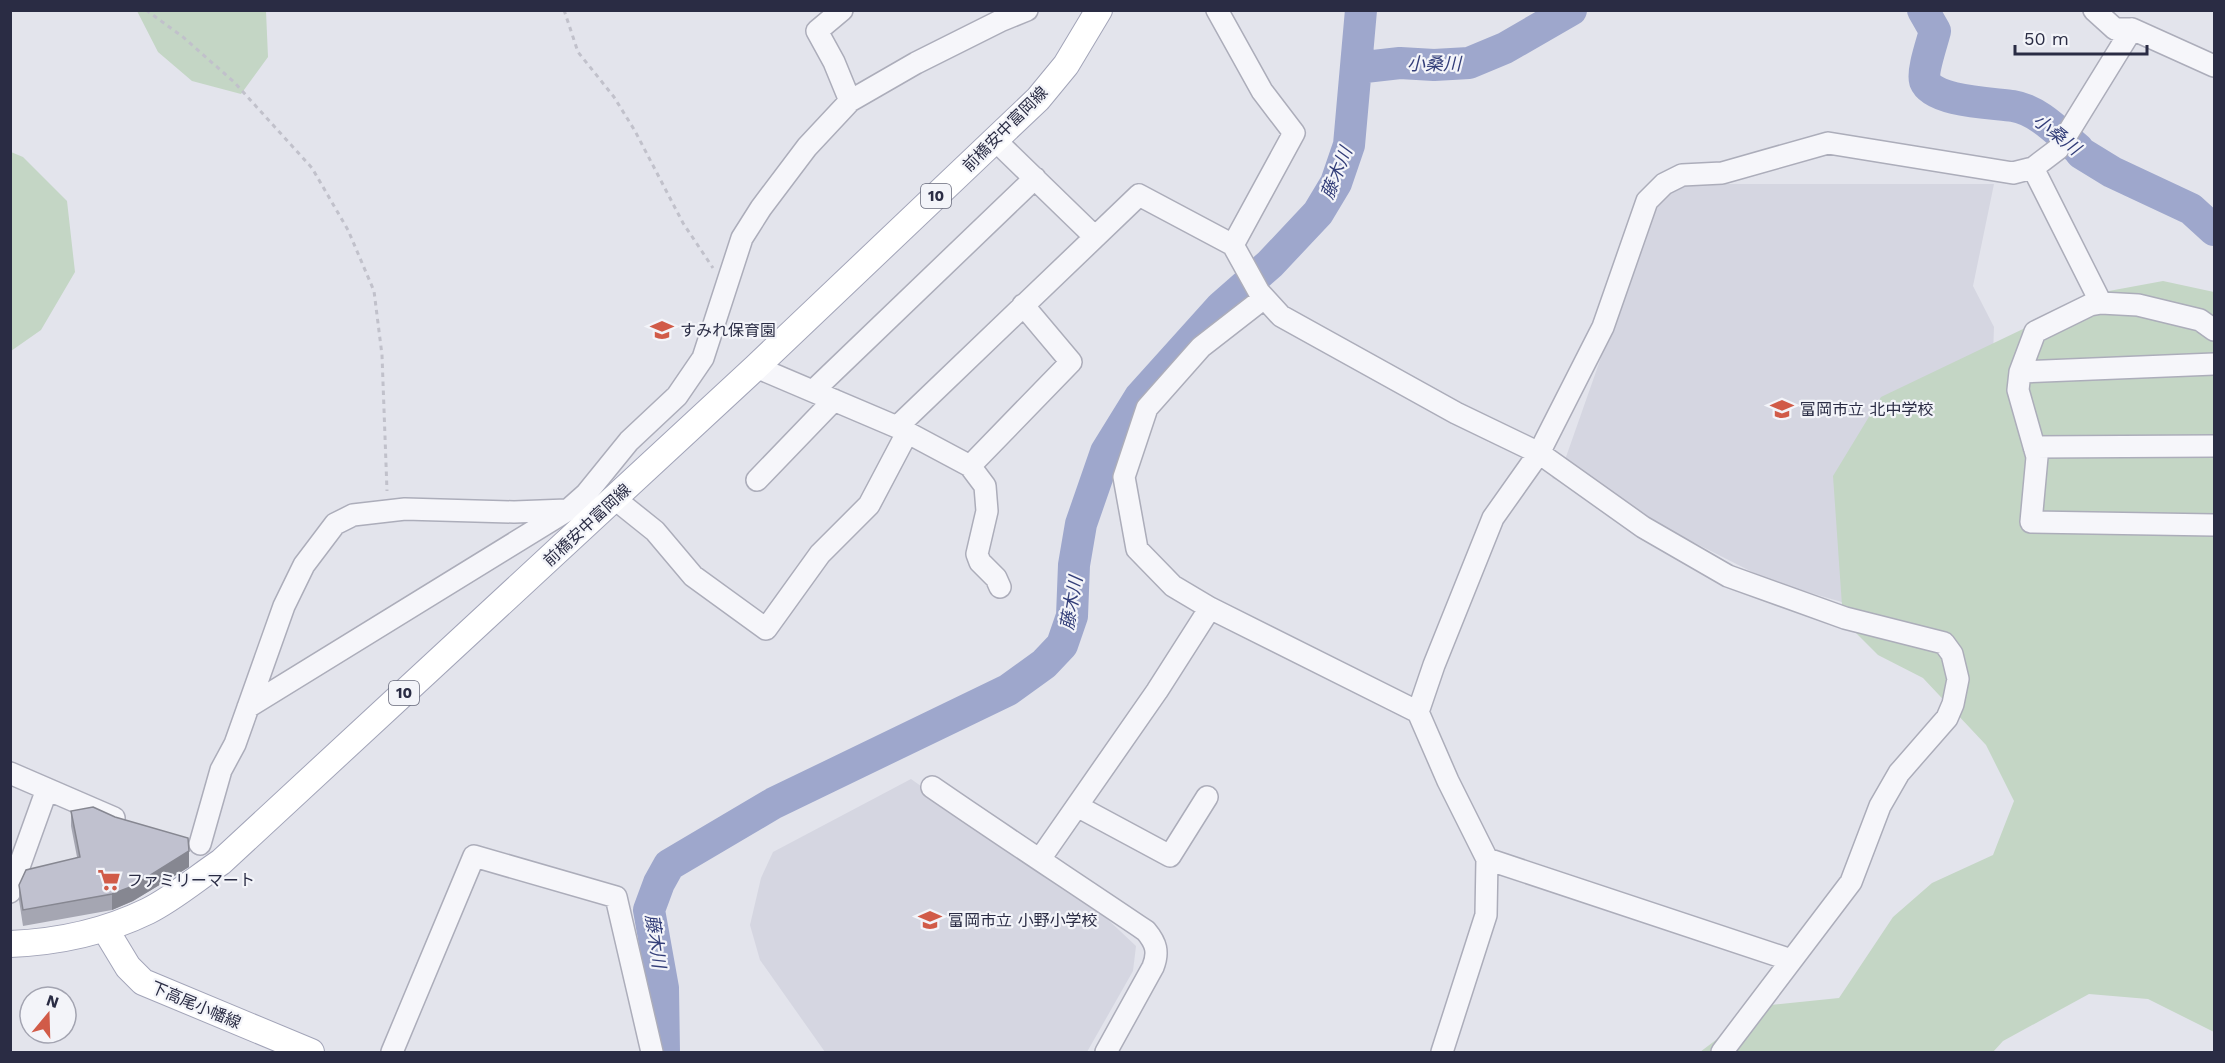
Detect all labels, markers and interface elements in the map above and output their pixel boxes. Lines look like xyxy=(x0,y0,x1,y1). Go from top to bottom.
scale bar xyxy=(2015,18,2147,56)
text: 50 m xyxy=(2024,28,2069,49)
water label: 小桑川 xyxy=(1407,53,1463,74)
street label: 前橋安中富岡線 xyxy=(959,83,1051,175)
water label: 小桑川 xyxy=(2029,109,2086,160)
water label: 藤木川 xyxy=(1316,142,1357,202)
road number: 10 xyxy=(921,184,951,208)
school or university icon: すみれ保育園 xyxy=(649,317,675,343)
place label: すみれ保育園 xyxy=(680,321,776,340)
school or university icon: 富岡市立 北中学校 xyxy=(1769,396,1795,422)
place label: 富岡市立 北中学校 xyxy=(1800,400,1933,419)
street label: 前橋安中富岡線 xyxy=(540,480,634,570)
water label: 藤木川 xyxy=(1056,573,1086,631)
road number: 10 xyxy=(389,681,419,705)
supermarket icon: ファミリーマート xyxy=(96,867,122,893)
place label: ファミリーマート xyxy=(127,871,255,890)
school or university icon: 富岡市立 小野小学校 xyxy=(917,907,943,933)
place label: 富岡市立 小野小学校 xyxy=(948,911,1097,930)
water label: 藤木川 xyxy=(642,913,670,971)
street label: 下高尾小幡線 xyxy=(148,977,244,1033)
north arrow xyxy=(18,985,78,1045)
text: N xyxy=(44,990,61,1012)

